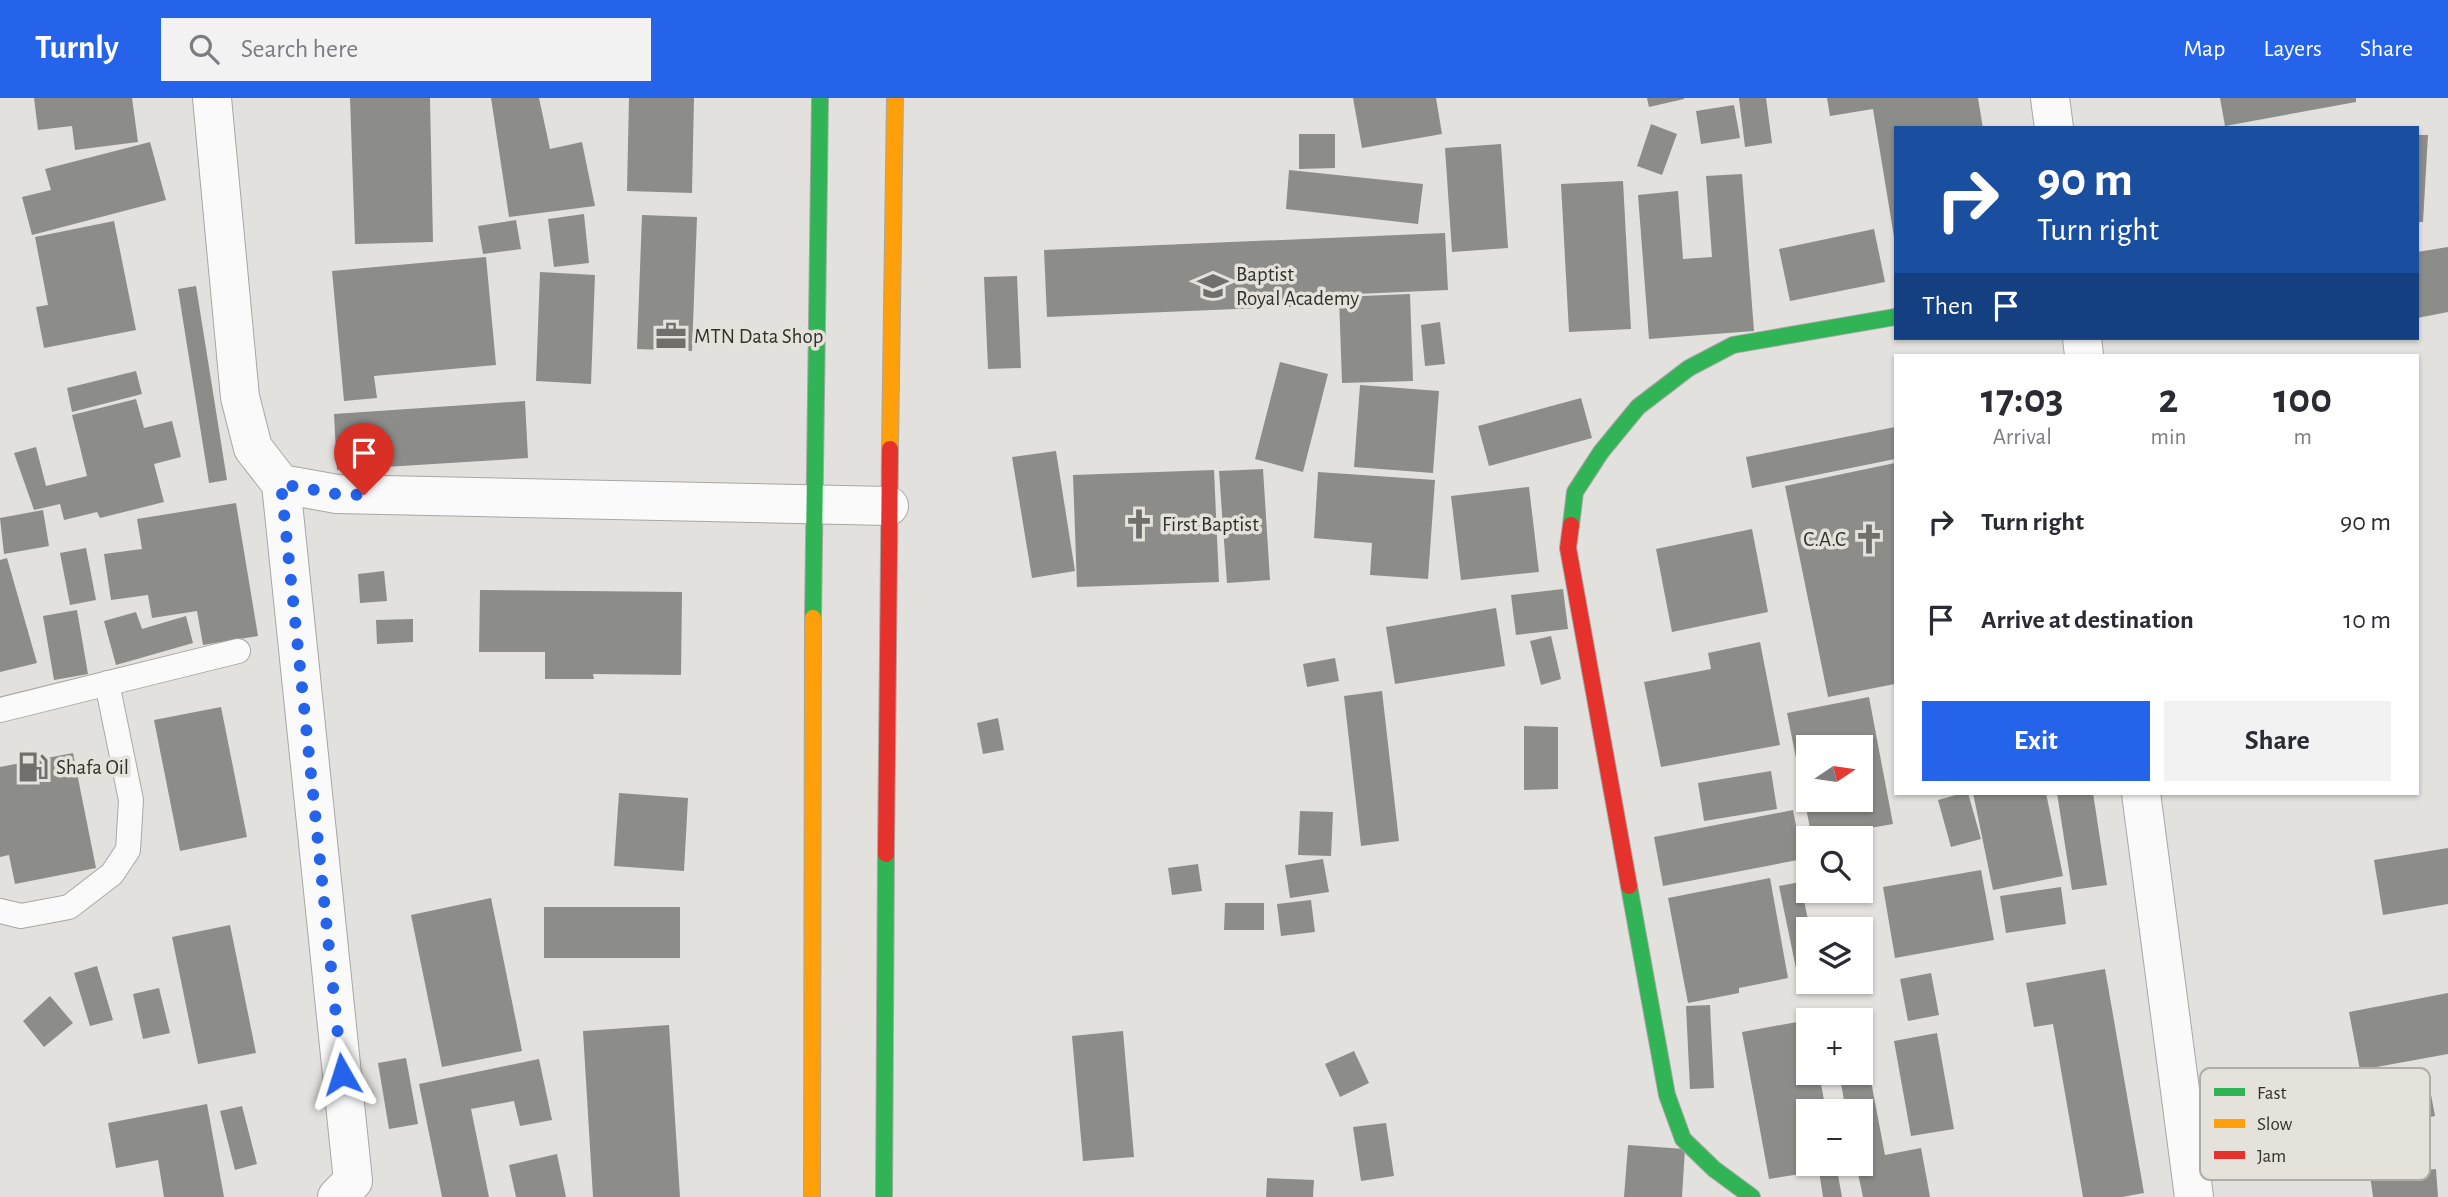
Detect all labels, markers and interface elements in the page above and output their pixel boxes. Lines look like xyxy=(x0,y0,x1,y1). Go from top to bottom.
search box xyxy=(161,18,651,81)
icon: search xyxy=(185,30,223,68)
text: Turnly xyxy=(35,32,119,65)
text: Search here xyxy=(241,36,358,62)
text: Map xyxy=(2183,37,2225,61)
text: Layers xyxy=(2263,37,2322,61)
text: Share xyxy=(2360,37,2413,61)
icon: right xyxy=(1922,154,2013,245)
text: 90 m xyxy=(2037,156,2133,205)
text: Turn right xyxy=(2037,214,2159,246)
place label: Baptist Royal Academy xyxy=(1236,264,1359,309)
school or university icon: Baptist Royal Academy xyxy=(1196,269,1230,303)
icon: arrive xyxy=(1987,287,2025,325)
text: Then xyxy=(1922,293,1973,319)
office icon: MTN Data Shop xyxy=(654,319,688,353)
place label: MTN Data Shop xyxy=(694,326,823,347)
text: 17:03 xyxy=(1981,378,2064,420)
text: 2 xyxy=(2159,378,2178,420)
text: 100 xyxy=(2273,378,2332,420)
pin xyxy=(334,423,394,495)
text: Arrival xyxy=(1993,426,2052,449)
text: min xyxy=(2151,426,2186,449)
text: m xyxy=(2293,426,2312,449)
icon: arrive xyxy=(345,434,383,472)
icon: right xyxy=(1922,503,1960,541)
church icon: First Baptist xyxy=(1122,507,1156,541)
text: Turn right xyxy=(1981,509,2084,535)
text: 90 m xyxy=(2340,509,2391,535)
place label: First Baptist xyxy=(1162,514,1259,535)
church icon: C.A.C xyxy=(1852,522,1886,556)
place label: C.A.C xyxy=(1803,529,1846,550)
icon: arrive xyxy=(1922,601,1960,639)
text: Arrive at destination xyxy=(1981,607,2194,633)
text: 10 m xyxy=(2343,607,2391,633)
button: Exit xyxy=(1922,701,2150,781)
button: Share xyxy=(2164,701,2391,781)
north arrow xyxy=(1796,735,1872,812)
map controls xyxy=(1796,735,1873,1176)
fuel station icon: Shafa Oil xyxy=(16,750,50,784)
place label: Shafa Oil xyxy=(56,757,129,778)
button: search xyxy=(1796,826,1873,903)
button: layers xyxy=(1796,917,1873,994)
button: + xyxy=(1796,1008,1873,1085)
position arrow xyxy=(305,1037,379,1111)
legend xyxy=(2200,1068,2430,1180)
text: Fast xyxy=(2257,1084,2287,1103)
button: − xyxy=(1796,1099,1873,1176)
text: Slow xyxy=(2257,1115,2293,1134)
text: Jam xyxy=(2257,1147,2286,1166)

